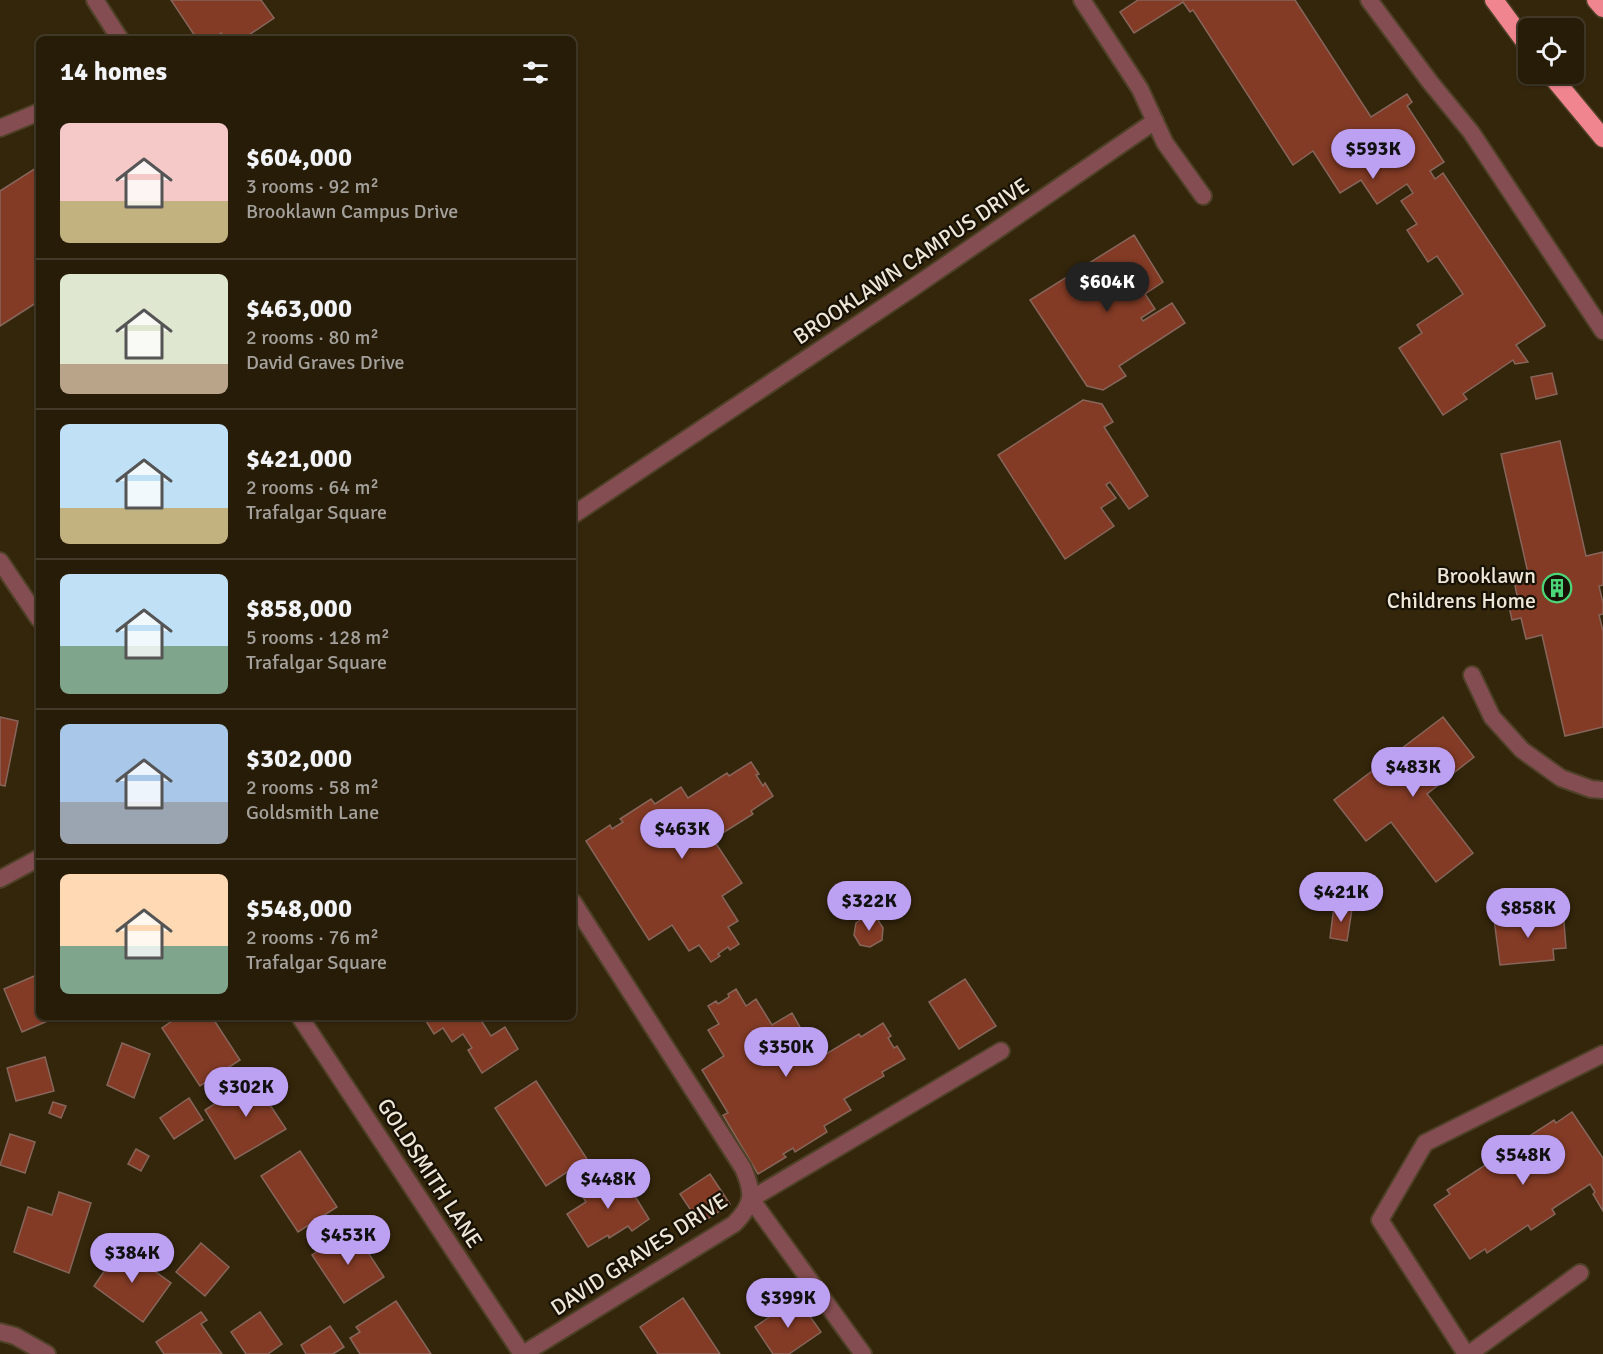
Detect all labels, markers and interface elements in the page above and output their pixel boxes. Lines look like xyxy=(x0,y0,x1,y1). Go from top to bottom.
map controls xyxy=(1518,18,1584,84)
button: locate xyxy=(1518,18,1584,84)
text: 14 homes xyxy=(60,56,167,88)
icon: filters xyxy=(519,56,552,89)
pin: $593K xyxy=(1331,129,1415,180)
text: $593K xyxy=(1345,136,1401,161)
text: $604,000 xyxy=(246,142,352,174)
icon: home xyxy=(108,147,180,219)
street label: BROOKLAWN CAMPUS DRIVE xyxy=(788,172,1034,350)
text: 3 rooms · 92 m² xyxy=(246,174,379,199)
text: Brooklawn Campus Drive xyxy=(246,199,458,224)
pin: $604K xyxy=(1065,262,1149,313)
text: $604K xyxy=(1079,269,1135,294)
text: $463,000 xyxy=(246,293,352,325)
icon: home xyxy=(108,298,180,370)
text: 2 rooms · 80 m² xyxy=(246,325,379,350)
text: David Graves Drive xyxy=(246,350,405,375)
text: $421,000 xyxy=(246,443,352,475)
icon: home xyxy=(108,448,180,520)
text: 2 rooms · 64 m² xyxy=(246,475,379,500)
text: Trafalgar Square xyxy=(246,500,387,525)
place label: Brooklawn Childrens Home xyxy=(1387,562,1536,614)
building icon: Brooklawn Childrens Home xyxy=(1541,572,1573,604)
text: $858,000 xyxy=(246,593,352,625)
icon: home xyxy=(108,598,180,670)
text: 5 rooms · 128 m² xyxy=(246,625,390,650)
text: Trafalgar Square xyxy=(246,650,387,675)
text: $302,000 xyxy=(246,743,352,775)
pin: $483K xyxy=(1371,747,1455,798)
icon: home xyxy=(108,748,180,820)
text: $483K xyxy=(1385,754,1441,779)
text: 2 rooms · 58 m² xyxy=(246,775,379,800)
text: Goldsmith Lane xyxy=(246,800,379,825)
pin: $463K xyxy=(640,809,724,860)
text: $463K xyxy=(654,816,710,841)
pin: $421K xyxy=(1299,872,1383,923)
text: $421K xyxy=(1313,879,1369,904)
pin: $322K xyxy=(827,881,911,932)
text: $322K xyxy=(841,888,897,913)
pin: $858K xyxy=(1486,888,1570,939)
text: $548,000 xyxy=(246,893,352,925)
text: $858K xyxy=(1500,895,1556,920)
icon: home xyxy=(108,898,180,970)
text: 2 rooms · 76 m² xyxy=(246,925,379,950)
text: Trafalgar Square xyxy=(246,950,387,975)
pin: $350K xyxy=(744,1027,828,1078)
text: $350K xyxy=(758,1034,814,1059)
pin: $302K xyxy=(204,1067,288,1118)
text: $302K xyxy=(218,1074,274,1099)
street label: GOLDSMITH LANE xyxy=(372,1093,488,1253)
pin: $548K xyxy=(1481,1135,1565,1186)
text: $548K xyxy=(1495,1142,1551,1167)
pin: $448K xyxy=(566,1159,650,1210)
text: $448K xyxy=(580,1166,636,1191)
street label: DAVID GRAVES DRIVE xyxy=(546,1187,732,1321)
pin: $453K xyxy=(306,1215,390,1266)
text: $453K xyxy=(320,1222,376,1247)
pin: $384K xyxy=(90,1233,174,1284)
text: $384K xyxy=(104,1240,160,1265)
pin: $399K xyxy=(746,1278,830,1329)
text: $399K xyxy=(760,1285,816,1310)

